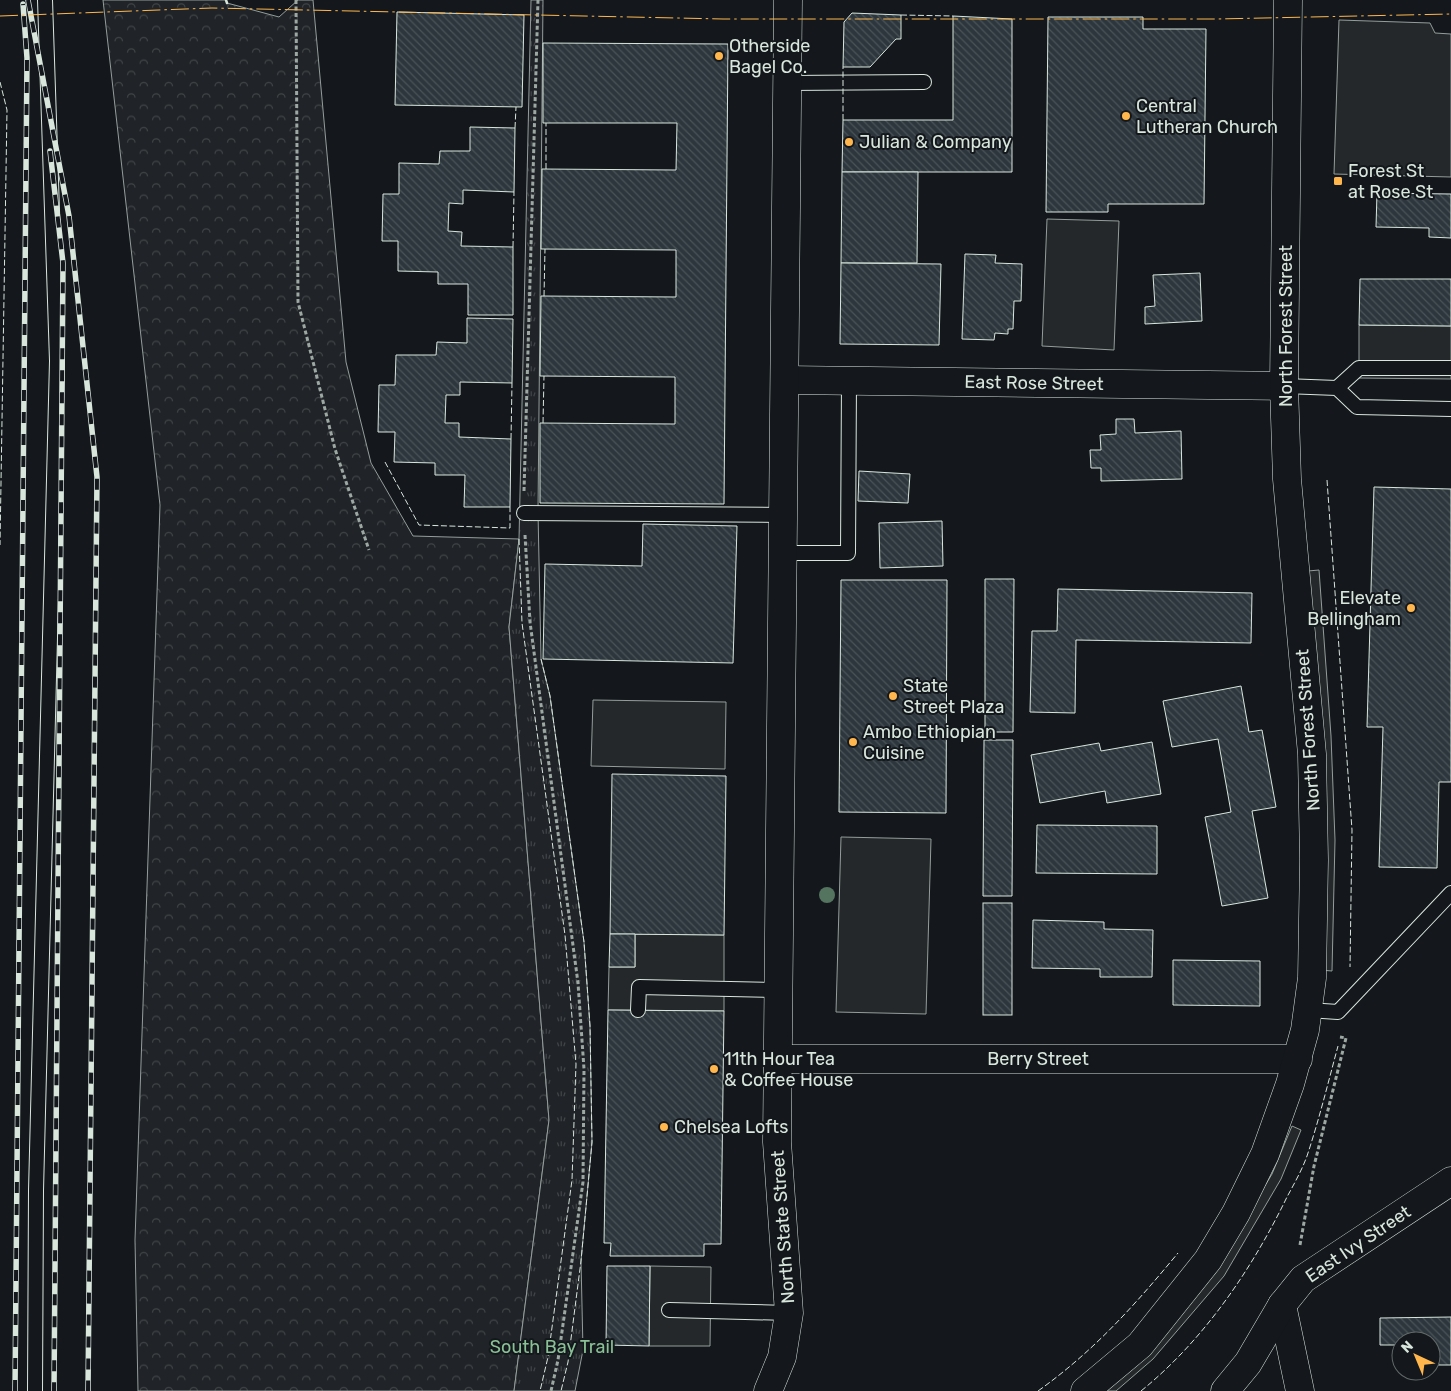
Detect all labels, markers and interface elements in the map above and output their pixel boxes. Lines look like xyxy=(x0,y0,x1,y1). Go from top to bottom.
place label: Otherside Bagel Co. xyxy=(729,35,810,78)
marker: Otherside Bagel Co. xyxy=(713,50,725,62)
place label: Central Lutheran Church xyxy=(1136,95,1278,138)
marker: Central Lutheran Church xyxy=(1120,110,1132,122)
place label: Julian & Company xyxy=(859,131,1012,153)
marker: Julian & Company xyxy=(843,136,855,148)
place label: Forest St at Rose St xyxy=(1348,160,1433,203)
marker: Forest St at Rose St xyxy=(1332,175,1344,187)
street label: North Forest Street xyxy=(1275,245,1297,407)
street label: East Rose Street xyxy=(964,371,1104,395)
place label: Elevate Bellingham xyxy=(1307,587,1401,630)
marker: Elevate Bellingham xyxy=(1405,602,1417,614)
street label: North Forest Street xyxy=(1291,648,1325,812)
place label: State Street Plaza xyxy=(903,675,1004,718)
marker: State Street Plaza xyxy=(887,690,899,702)
place label: Ambo Ethiopian Cuisine xyxy=(863,721,996,764)
marker: Ambo Ethiopian Cuisine xyxy=(847,736,859,748)
place label: 11th Hour Tea & Coffee House xyxy=(724,1048,853,1091)
street label: Berry Street xyxy=(987,1048,1089,1070)
marker: 11th Hour Tea & Coffee House xyxy=(708,1063,720,1075)
place label: Chelsea Lofts xyxy=(674,1116,788,1138)
marker: Chelsea Lofts xyxy=(658,1121,670,1133)
street label: North State Street xyxy=(767,1150,799,1304)
street label: East Ivy Street xyxy=(1301,1201,1415,1287)
north arrow xyxy=(1391,1331,1441,1381)
park label: South Bay Trail xyxy=(490,1336,614,1358)
text: N xyxy=(1398,1337,1417,1357)

